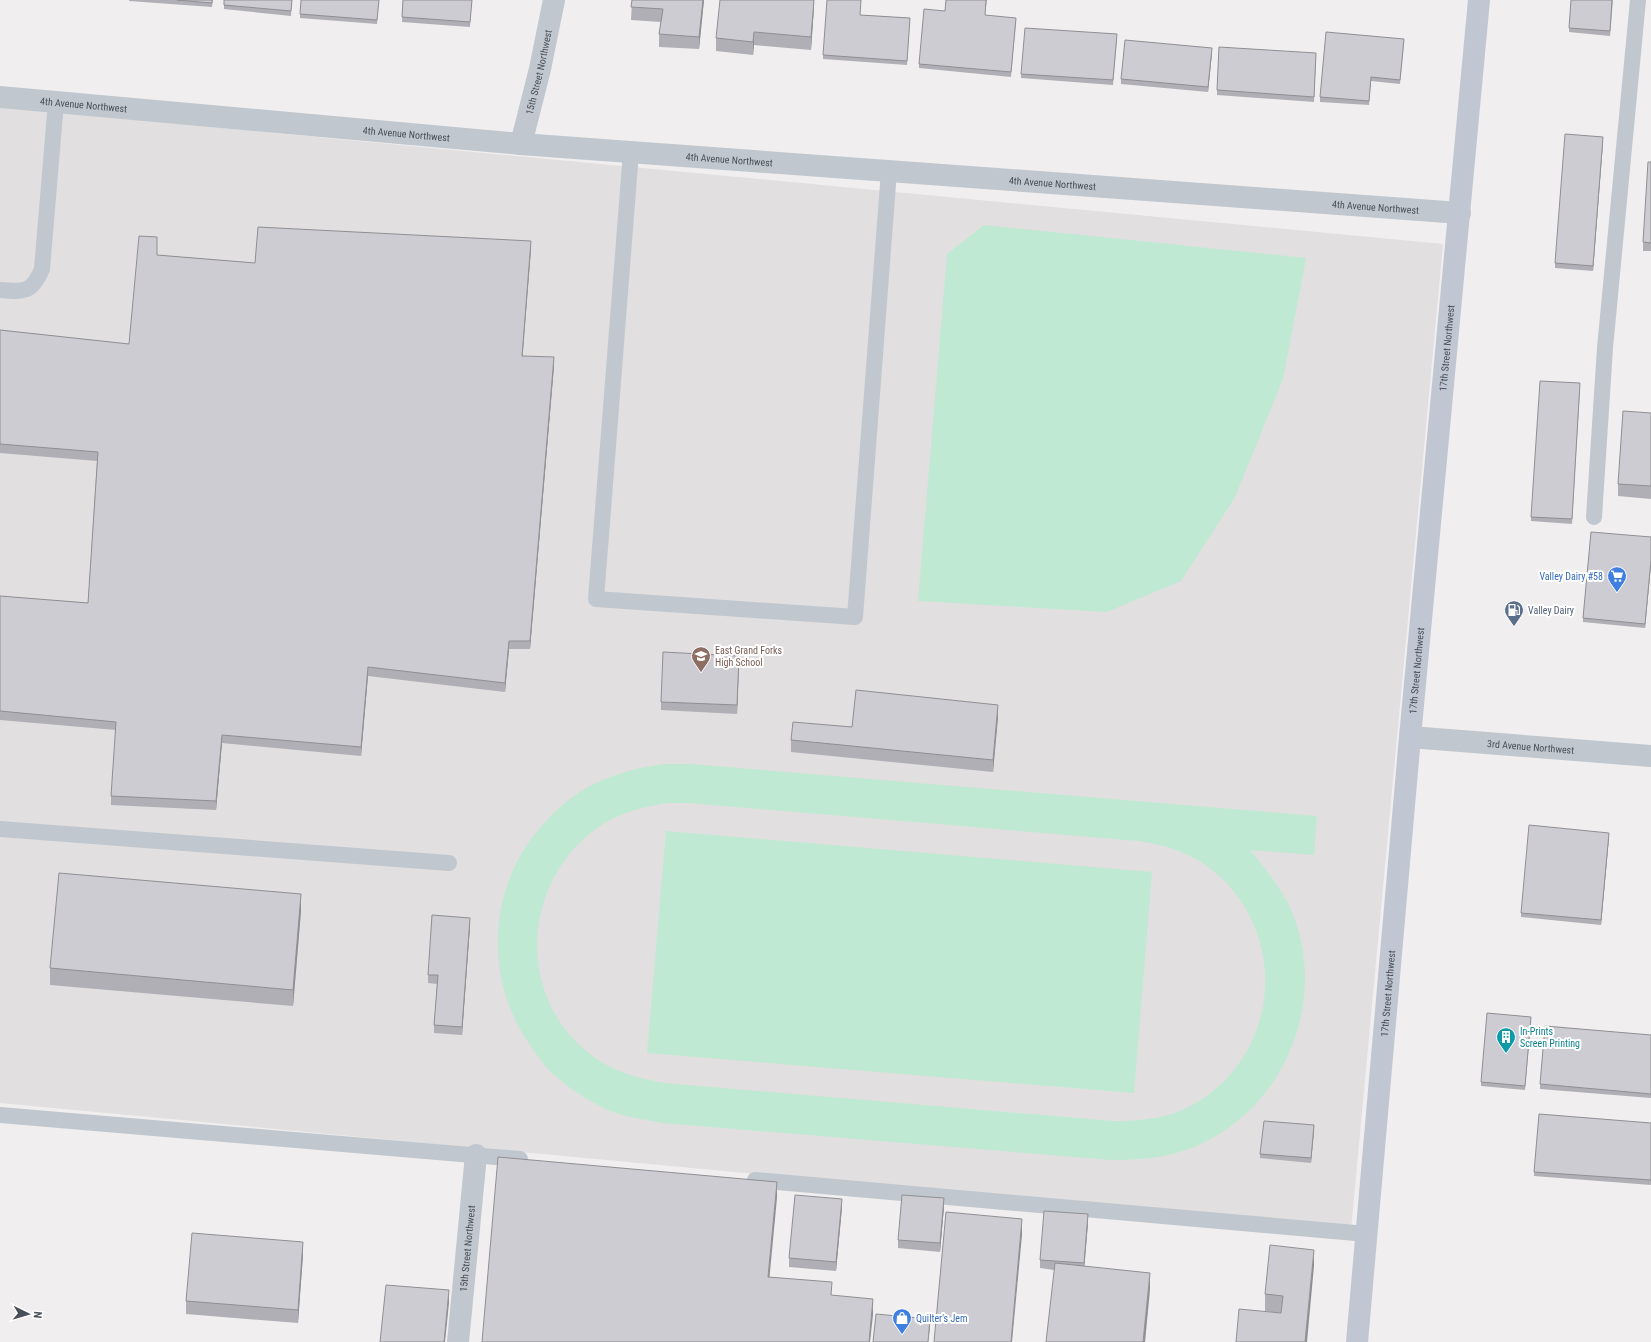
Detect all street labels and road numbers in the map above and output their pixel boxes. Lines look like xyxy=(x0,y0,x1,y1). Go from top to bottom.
street label: 15th Street Northwest xyxy=(523,29,553,116)
street label: 4th Avenue Northwest xyxy=(40,95,128,114)
street label: 4th Avenue Northwest xyxy=(362,124,450,143)
street label: 4th Avenue Northwest xyxy=(685,151,773,168)
street label: 4th Avenue Northwest xyxy=(1009,174,1096,192)
street label: 4th Avenue Northwest xyxy=(1332,198,1420,215)
street label: 17th Street Northwest xyxy=(1437,304,1456,392)
street label: 17th Street Northwest xyxy=(1407,627,1426,714)
street label: 3rd Avenue Northwest xyxy=(1487,738,1575,755)
street label: 17th Street Northwest xyxy=(1378,950,1397,1037)
street label: 15th Street Northwest xyxy=(457,1205,477,1292)

